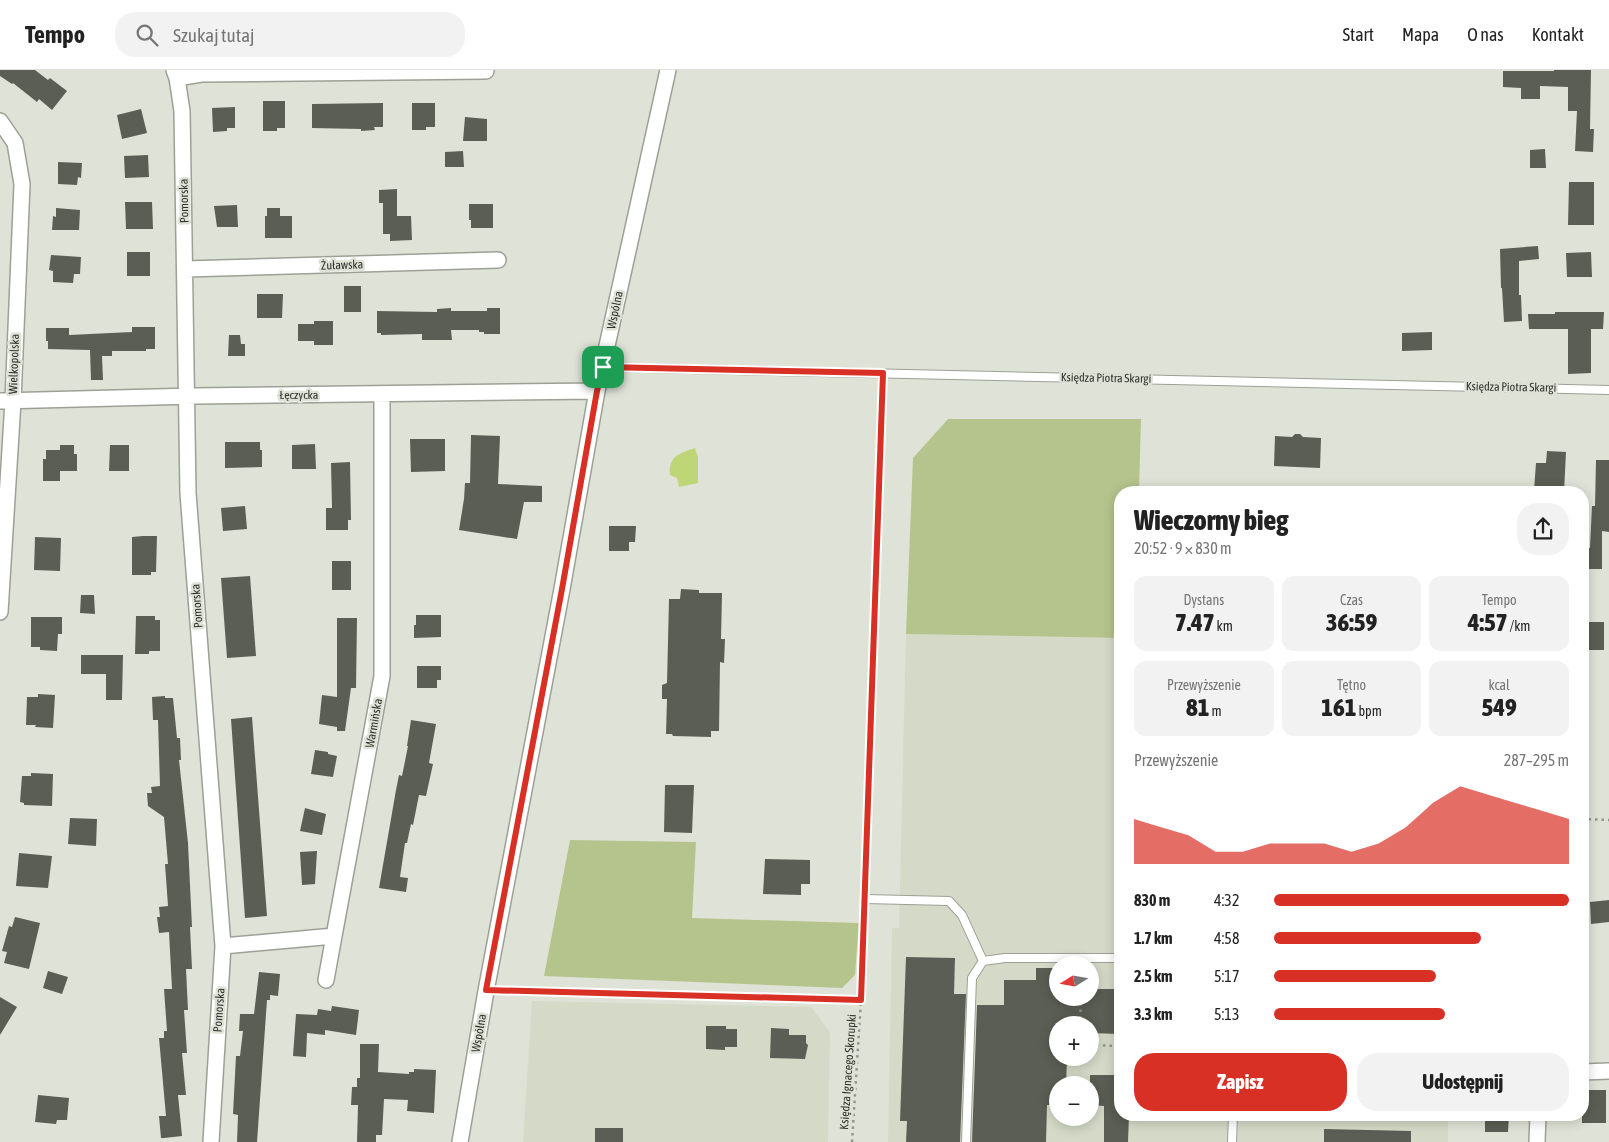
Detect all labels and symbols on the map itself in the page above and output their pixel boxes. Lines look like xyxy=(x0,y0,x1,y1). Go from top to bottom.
street label: Pomorska xyxy=(177,179,191,223)
street label: Żuławska xyxy=(321,257,363,273)
street label: Wspólna xyxy=(604,290,626,330)
street label: Wielkopolska xyxy=(6,334,22,394)
pin xyxy=(582,346,624,388)
street label: Księdza Piotra Skargi xyxy=(1061,370,1151,386)
street label: Księdza Piotra Skargi xyxy=(1466,379,1556,395)
street label: Łęczycka xyxy=(280,388,318,402)
street label: Pomorska xyxy=(188,583,206,629)
street label: Warmińska xyxy=(363,697,385,749)
north arrow xyxy=(1049,956,1099,1006)
street label: Pomorska xyxy=(210,987,228,1033)
street label: Wspólna xyxy=(469,1013,489,1053)
street label: Księdza Ignacego Skorupki xyxy=(837,1014,859,1130)

